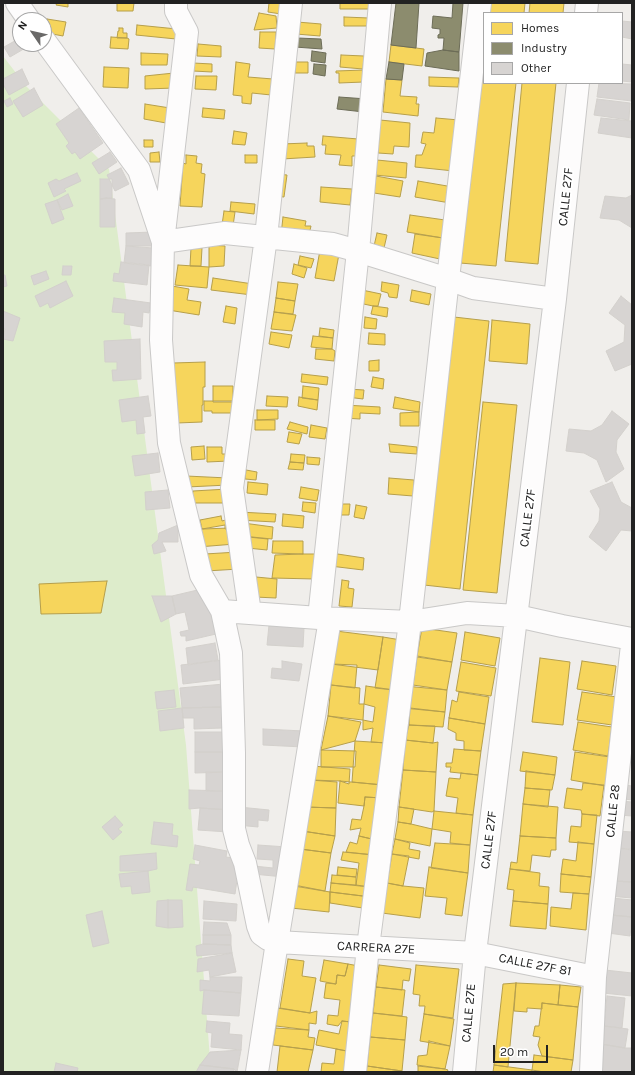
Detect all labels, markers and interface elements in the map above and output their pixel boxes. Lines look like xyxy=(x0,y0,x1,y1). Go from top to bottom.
north arrow xyxy=(12,12,52,52)
legend xyxy=(483,12,623,84)
text: N xyxy=(15,19,30,32)
text: Homes xyxy=(521,21,559,35)
text: Industry xyxy=(521,41,567,55)
text: Other xyxy=(521,61,551,75)
street label: CALLE 27F xyxy=(555,167,577,227)
street label: CALLE 27F xyxy=(517,488,539,548)
street label: CALLE 28 xyxy=(602,784,624,838)
street label: CALLE 27F xyxy=(478,810,500,870)
street label: CARRERA 27E xyxy=(337,938,415,958)
street label: CALLE 27F 81 xyxy=(497,950,573,980)
street label: CALLE 27E xyxy=(459,983,479,1043)
scale bar xyxy=(495,1037,550,1063)
text: 20 m xyxy=(500,1045,528,1059)

